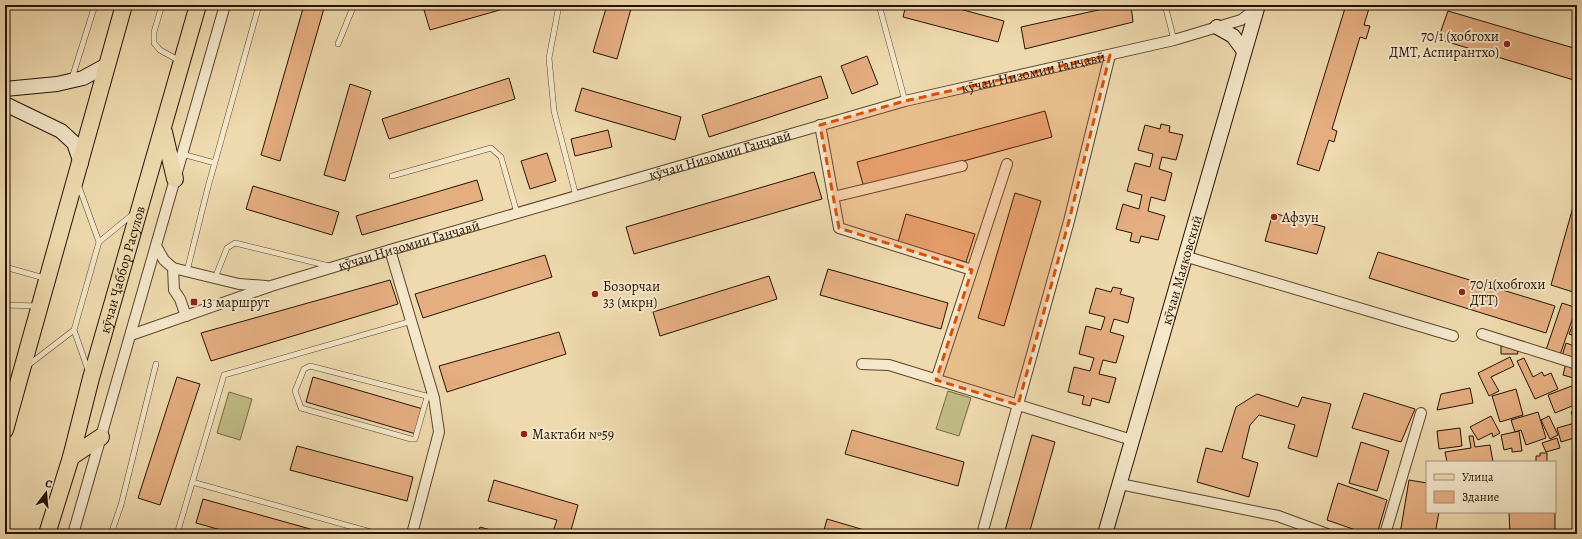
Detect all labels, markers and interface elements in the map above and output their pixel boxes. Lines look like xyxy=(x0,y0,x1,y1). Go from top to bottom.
place label: 70/1 (хобгохи ДМТ, Аспирантхо) xyxy=(1389,27,1499,62)
marker: 70/1 (хобгохи ДМТ, Аспирантхо) xyxy=(1502,39,1512,49)
street label: кӯчаи Низомии Ганҷавӣ xyxy=(959,46,1107,97)
street label: кӯчаи Низомии Ганҷавӣ xyxy=(647,125,793,184)
street label: кӯчаи Ҷаббор Расулов xyxy=(95,203,150,336)
place label: Афзун xyxy=(1281,208,1319,227)
marker: Афзун xyxy=(1269,212,1279,222)
street label: кӯчаи Маяковский xyxy=(1157,213,1206,327)
street label: кӯчаи Низомии Ганҷавӣ xyxy=(335,215,482,275)
place label: 70/1(хобгохи ДТТ) xyxy=(1470,275,1545,310)
place label: Бозорчаи 33 (мкрн) xyxy=(603,277,660,312)
marker: 70/1(хобгохи ДТТ) xyxy=(1457,287,1467,297)
marker: Бозорчаи 33 (мкрн) xyxy=(590,289,600,299)
place label: 13 маршрут xyxy=(202,293,270,312)
marker: 13 маршрут xyxy=(189,297,199,307)
place label: Мактаби №59 xyxy=(532,425,614,444)
marker: Мактаби №59 xyxy=(519,429,529,439)
legend xyxy=(1426,461,1556,513)
text: Улица xyxy=(1462,469,1494,485)
north arrow xyxy=(26,473,66,513)
text: С xyxy=(43,476,54,492)
text: Здание xyxy=(1462,489,1499,505)

